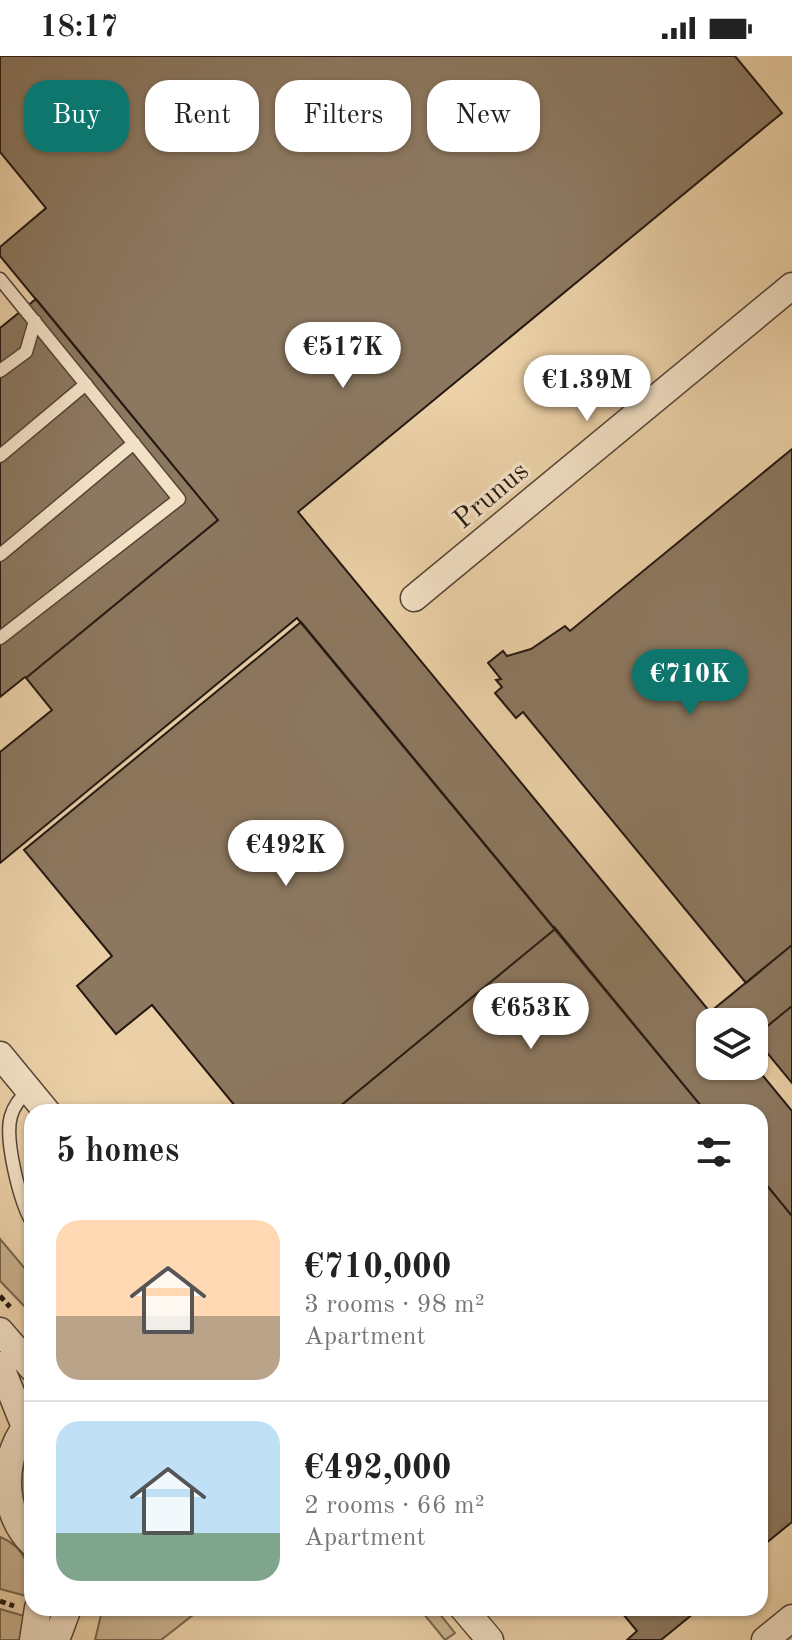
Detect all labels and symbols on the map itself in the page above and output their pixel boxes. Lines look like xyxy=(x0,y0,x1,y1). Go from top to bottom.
pin: €517K xyxy=(287,322,399,390)
pin: €1.39M xyxy=(522,355,652,423)
street label: Prunus xyxy=(449,457,535,535)
pin: €710K xyxy=(634,649,746,717)
pin: €492K xyxy=(230,820,342,888)
pin: €653K xyxy=(475,983,587,1051)

